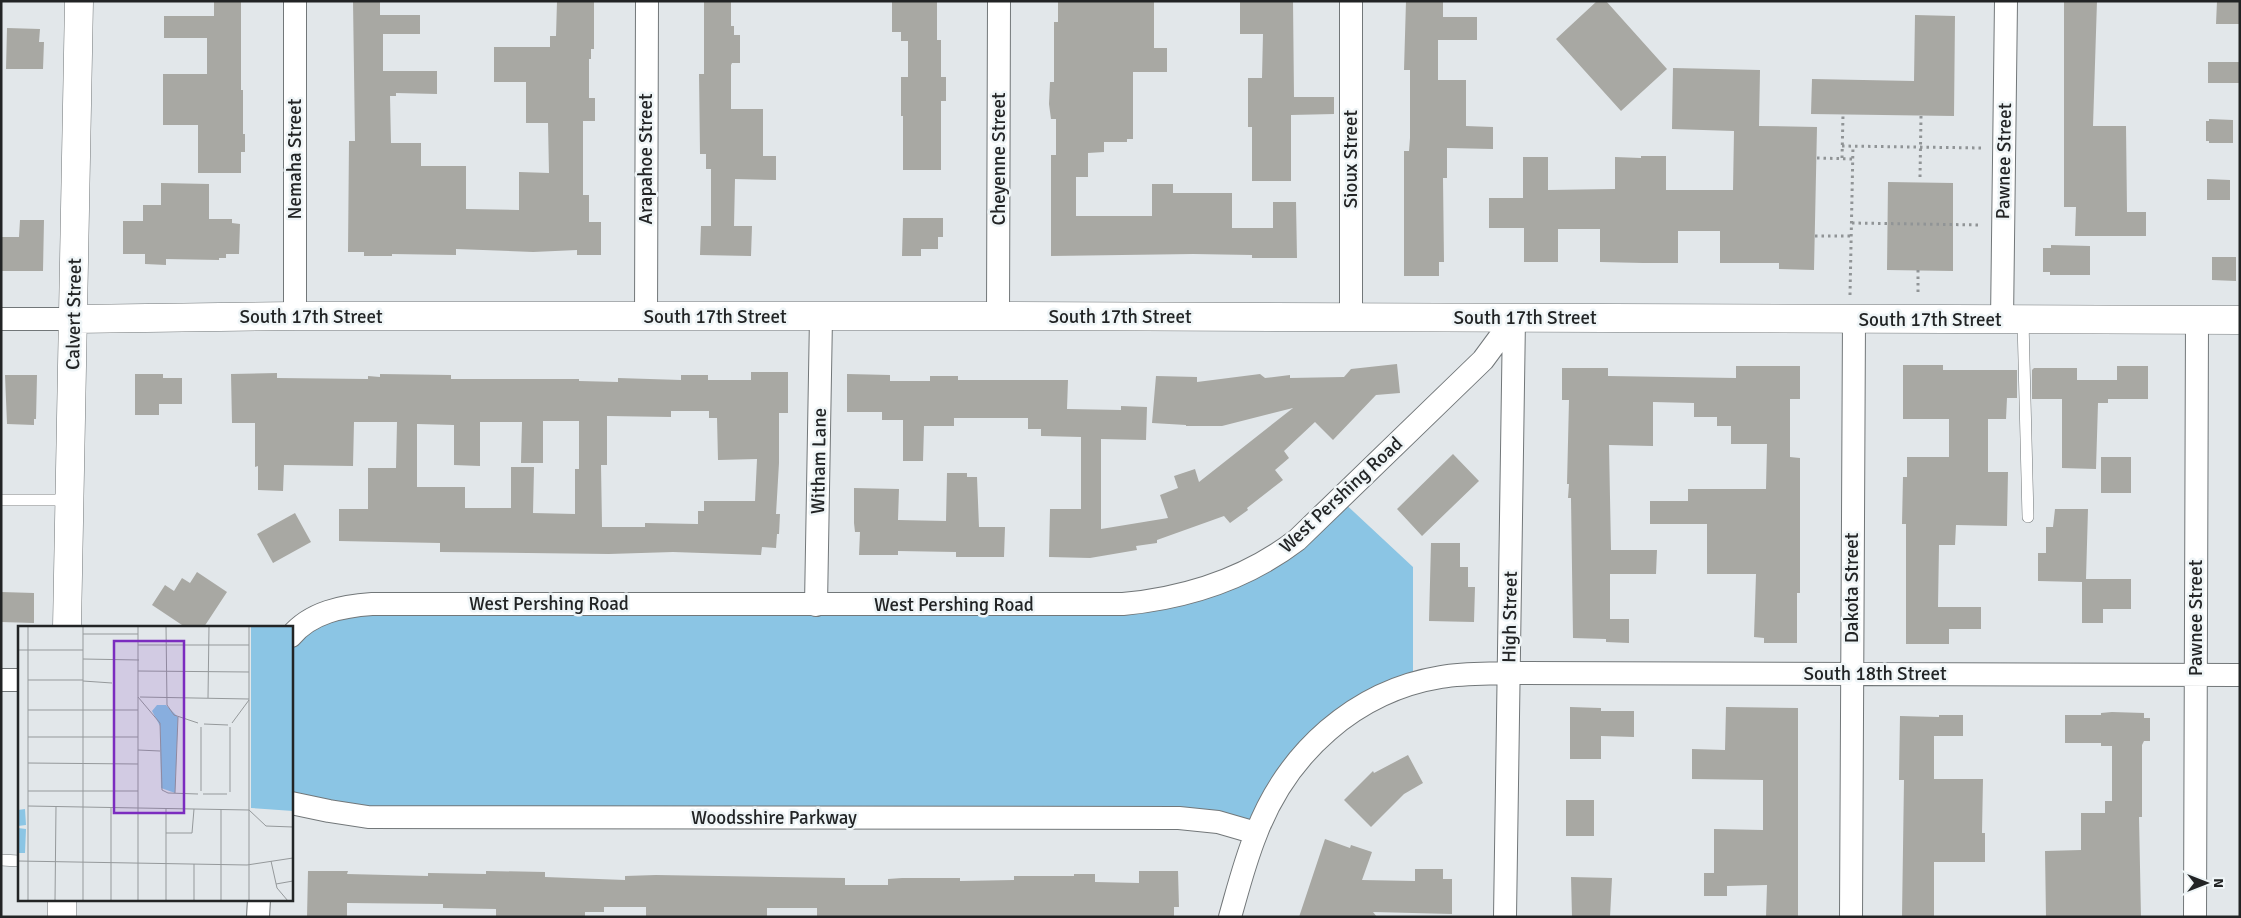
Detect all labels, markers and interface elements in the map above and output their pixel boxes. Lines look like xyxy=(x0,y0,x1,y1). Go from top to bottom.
street label: Cheyenne Street xyxy=(987,92,1011,226)
street label: Arapahoe Street xyxy=(634,93,658,225)
street label: Nemaha Street xyxy=(283,98,307,219)
street label: Pawnee Street xyxy=(1991,102,2017,219)
street label: Sioux Street xyxy=(1339,109,1363,208)
street label: Calvert Street xyxy=(61,257,87,370)
street label: South 17th Street xyxy=(239,305,383,329)
street label: South 17th Street xyxy=(643,305,787,329)
street label: South 17th Street xyxy=(1048,305,1192,329)
street label: South 17th Street xyxy=(1453,306,1597,330)
street label: South 17th Street xyxy=(1858,308,2002,332)
street label: Witham Lane xyxy=(806,408,832,514)
street label: West Pershing Road xyxy=(1274,432,1408,558)
street label: Dakota Street xyxy=(1840,532,1864,643)
street label: Pawnee Street xyxy=(2184,559,2208,676)
street label: High Street xyxy=(1497,570,1523,663)
street label: West Pershing Road xyxy=(469,592,629,616)
street label: West Pershing Road xyxy=(874,593,1034,617)
inset map xyxy=(18,626,292,900)
street label: South 18th Street xyxy=(1803,662,1947,686)
street label: Woodsshire Parkway xyxy=(691,806,857,830)
north arrow xyxy=(2181,858,2231,908)
text: N xyxy=(2210,878,2227,888)

